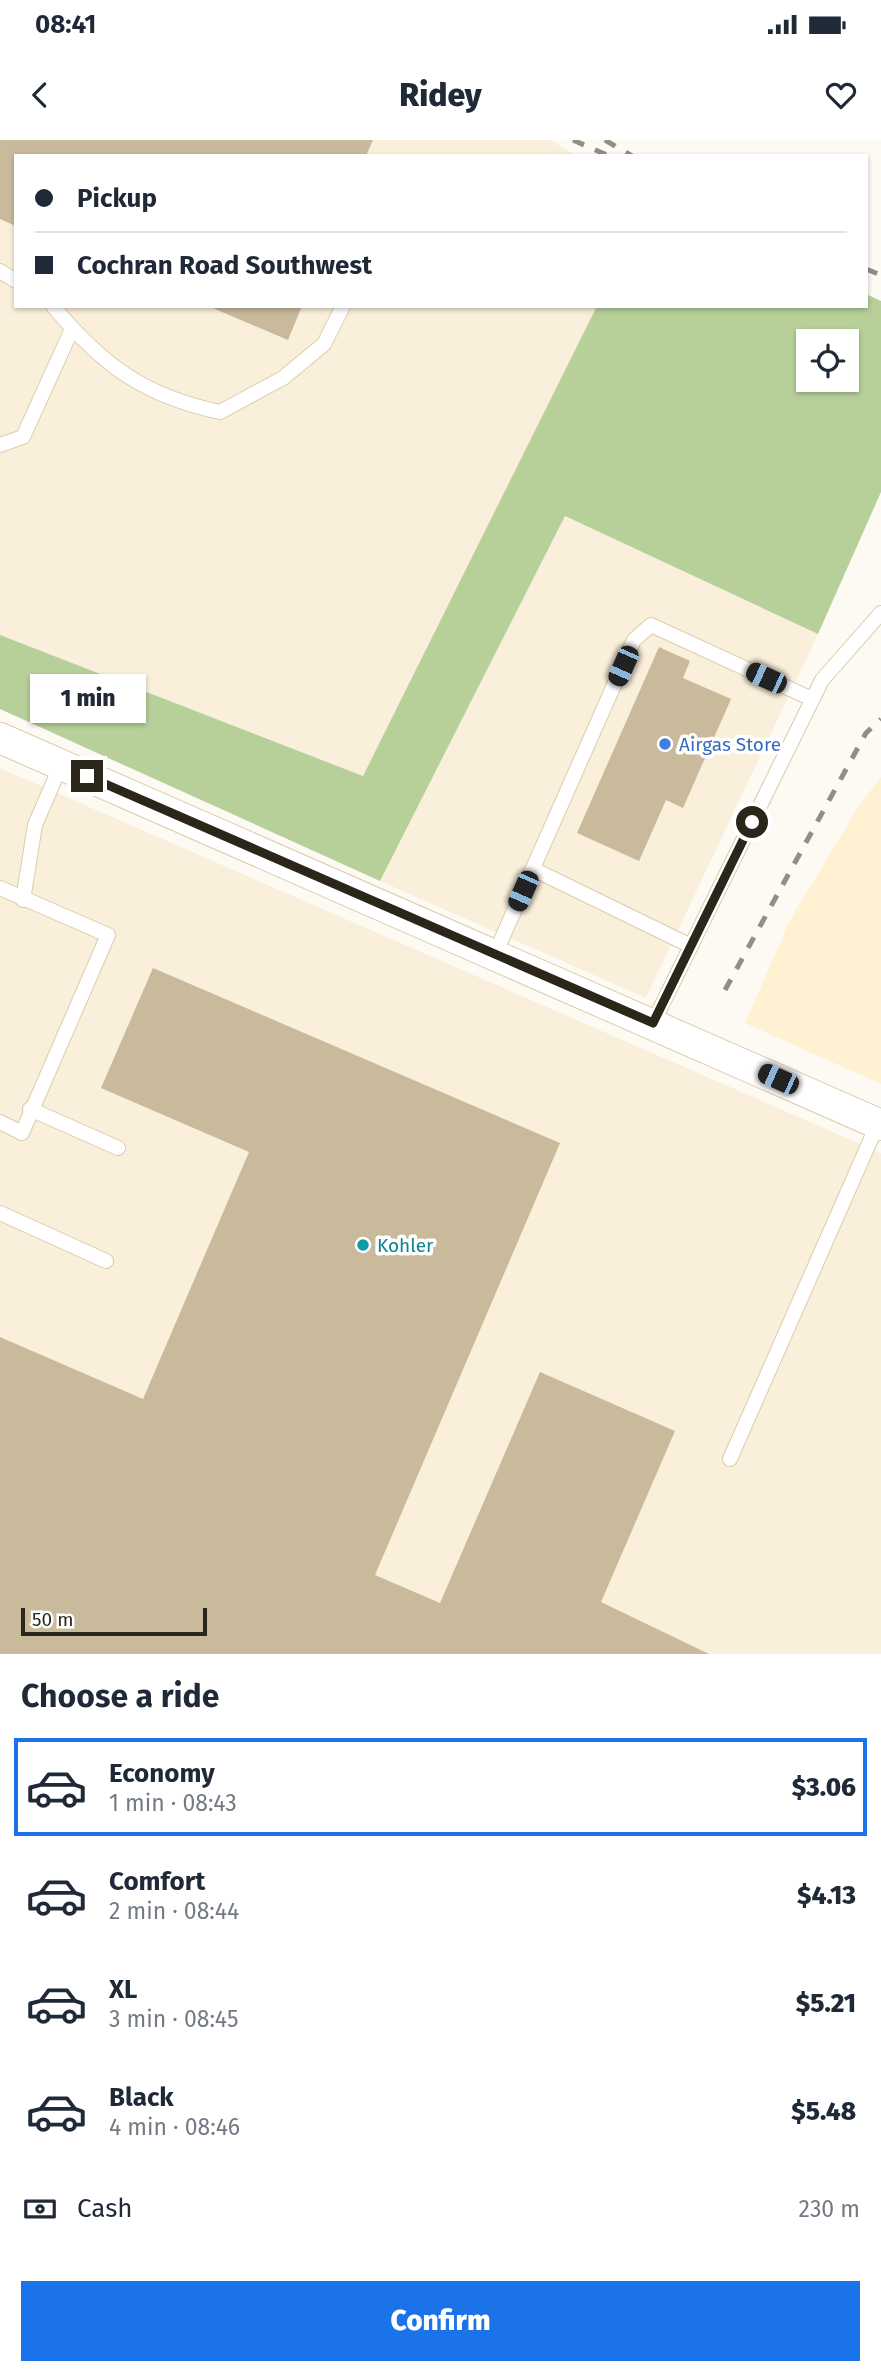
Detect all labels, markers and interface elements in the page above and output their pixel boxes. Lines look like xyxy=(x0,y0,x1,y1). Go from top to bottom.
text: 08:41 xyxy=(35,9,96,40)
icon: back xyxy=(21,76,59,114)
text: Ridey xyxy=(399,76,482,114)
icon: heart xyxy=(822,76,860,114)
text: Pickup xyxy=(77,183,157,214)
text: Cochran Road Southwest xyxy=(77,250,372,281)
map controls xyxy=(796,329,859,392)
button: locate xyxy=(796,329,859,392)
car xyxy=(605,643,642,689)
car xyxy=(743,660,790,696)
callout: 1 min xyxy=(29,674,145,724)
text: 1 min xyxy=(60,684,116,712)
place label: Airgas Store xyxy=(679,733,781,756)
marker: Airgas Store xyxy=(657,736,673,752)
route end xyxy=(71,760,103,792)
route start xyxy=(736,806,768,838)
car xyxy=(505,868,542,914)
car xyxy=(755,1061,802,1097)
place label: Kohler xyxy=(377,1234,434,1257)
marker: Kohler xyxy=(355,1237,371,1253)
scale bar xyxy=(21,1605,206,1637)
text: 50 m xyxy=(32,1608,73,1631)
text: Choose a ride xyxy=(21,1677,219,1715)
icon: car xyxy=(25,1756,88,1819)
text: Economy xyxy=(109,1758,215,1789)
text: $3.06 xyxy=(792,1772,856,1803)
text: 1 min · 08:43 xyxy=(109,1789,237,1817)
icon: car xyxy=(25,1864,88,1927)
text: Comfort xyxy=(109,1866,205,1897)
text: $4.13 xyxy=(797,1880,856,1911)
text: 2 min · 08:44 xyxy=(109,1897,239,1925)
icon: car xyxy=(25,1972,88,2035)
text: XL xyxy=(109,1974,137,2005)
text: $5.21 xyxy=(796,1988,856,2019)
text: 3 min · 08:45 xyxy=(109,2005,238,2033)
icon: car xyxy=(25,2080,88,2143)
text: Black xyxy=(109,2082,174,2113)
text: $5.48 xyxy=(791,2096,856,2127)
text: 4 min · 08:46 xyxy=(109,2113,240,2141)
icon: cash xyxy=(21,2190,59,2228)
text: Cash xyxy=(77,2193,133,2224)
text: 230 m xyxy=(799,2195,860,2223)
button: Confirm xyxy=(21,2281,860,2361)

